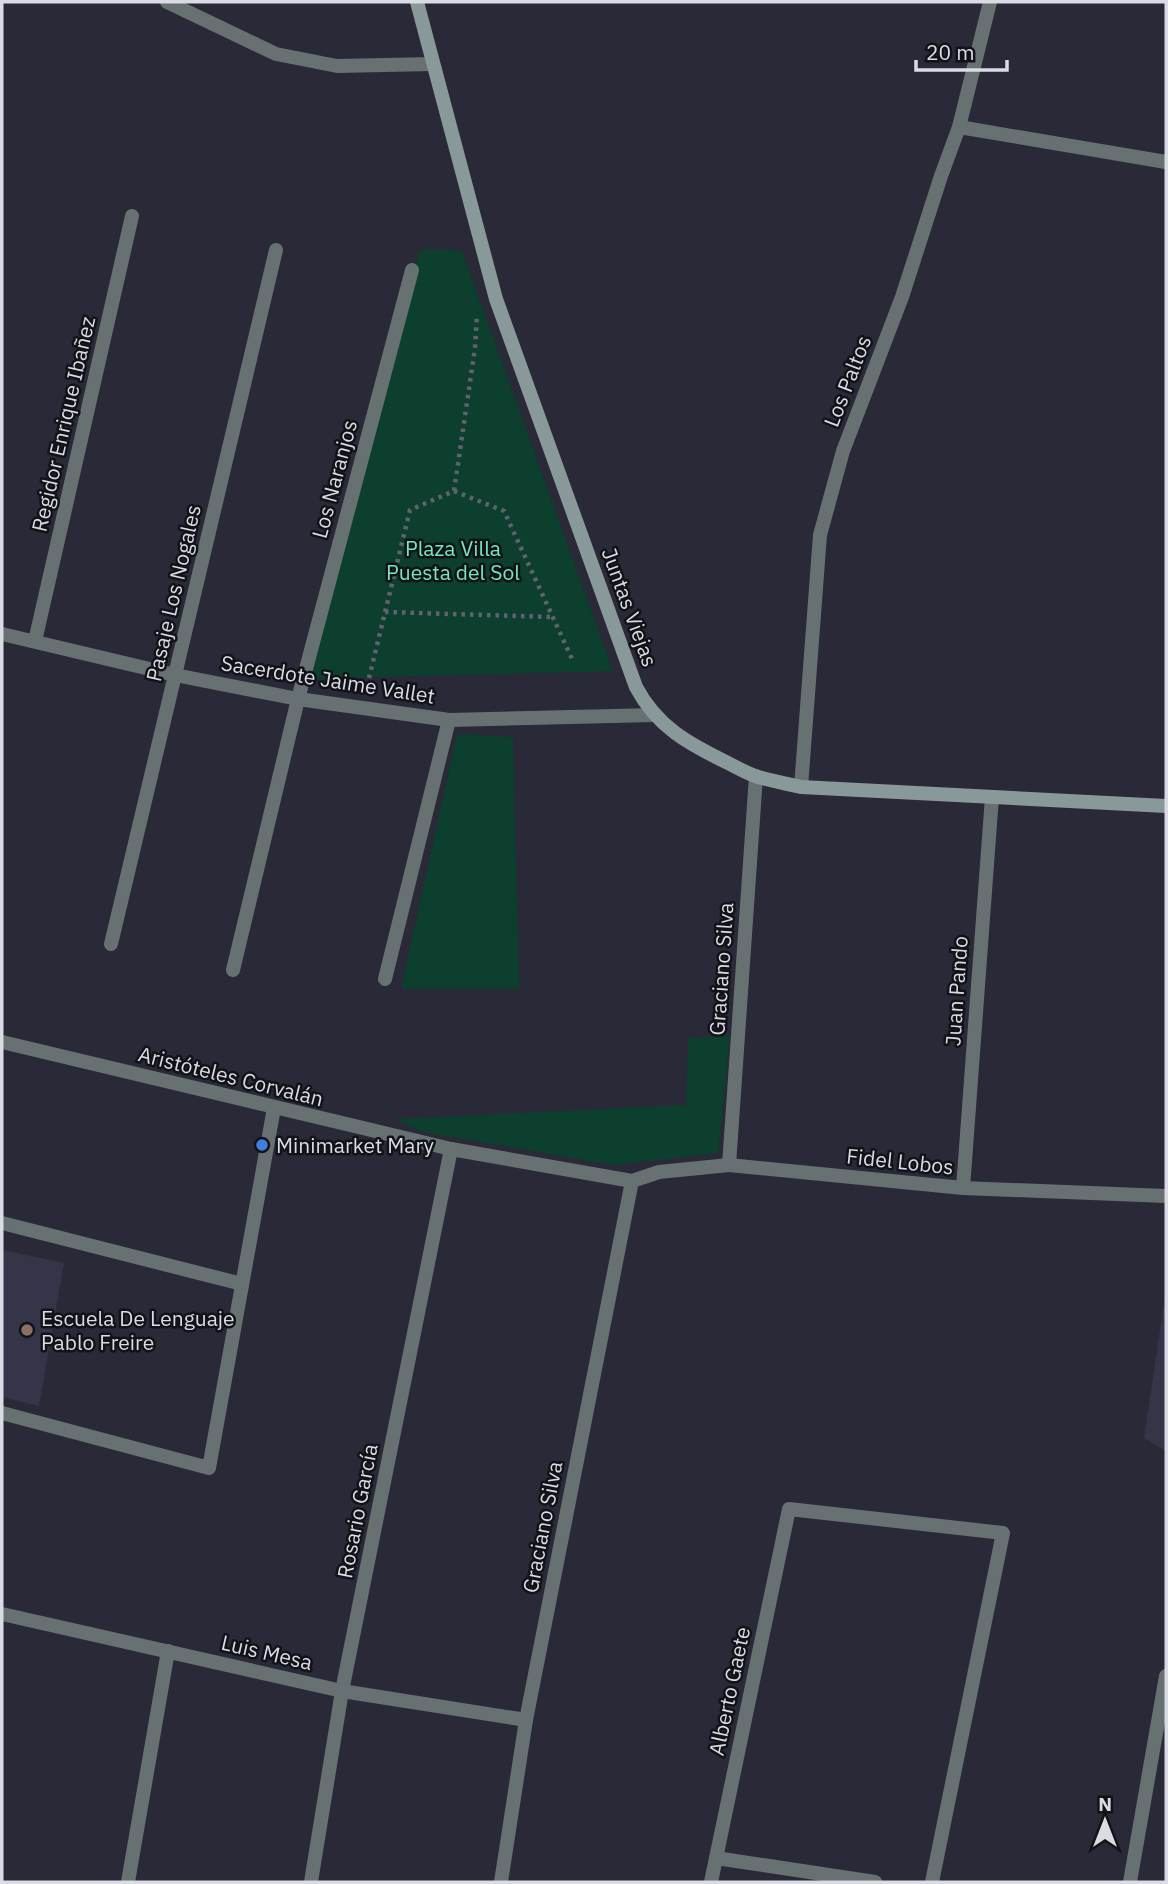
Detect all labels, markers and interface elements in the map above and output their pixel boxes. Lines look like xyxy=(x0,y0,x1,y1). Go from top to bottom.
scale bar xyxy=(916,28,1007,72)
text: 20 m xyxy=(926,38,975,66)
street label: Regidor Enrique Ibañez xyxy=(25,313,101,534)
street label: Los Paltos xyxy=(817,331,877,431)
street label: Los Naranjos xyxy=(305,417,363,541)
street label: Pasaje Los Nogales xyxy=(139,502,207,684)
park label: Plaza Villa Puesta del Sol xyxy=(386,534,520,586)
street label: Juntas Viejas xyxy=(596,544,664,670)
street label: Sacerdote Jaime Vallet xyxy=(219,648,437,710)
street label: Graciano Silva xyxy=(702,901,740,1037)
street label: Juan Pando xyxy=(938,935,974,1047)
street label: Aristóteles Corvalán xyxy=(136,1039,326,1113)
place label: Minimarket Mary xyxy=(276,1131,434,1159)
marker: Minimarket Mary xyxy=(254,1137,270,1153)
street label: Fidel Lobos xyxy=(845,1141,955,1181)
place label: Escuela De Lenguaje Pablo Freire xyxy=(41,1304,235,1356)
marker: Escuela De Lenguaje Pablo Freire xyxy=(19,1322,35,1338)
street label: Rosario García xyxy=(330,1441,384,1581)
street label: Graciano Silva xyxy=(516,1459,568,1595)
street label: Alberto Gaete xyxy=(702,1624,756,1758)
street label: Luis Mesa xyxy=(219,1628,315,1676)
north arrow xyxy=(1070,1786,1140,1856)
text: N xyxy=(1098,1792,1112,1816)

